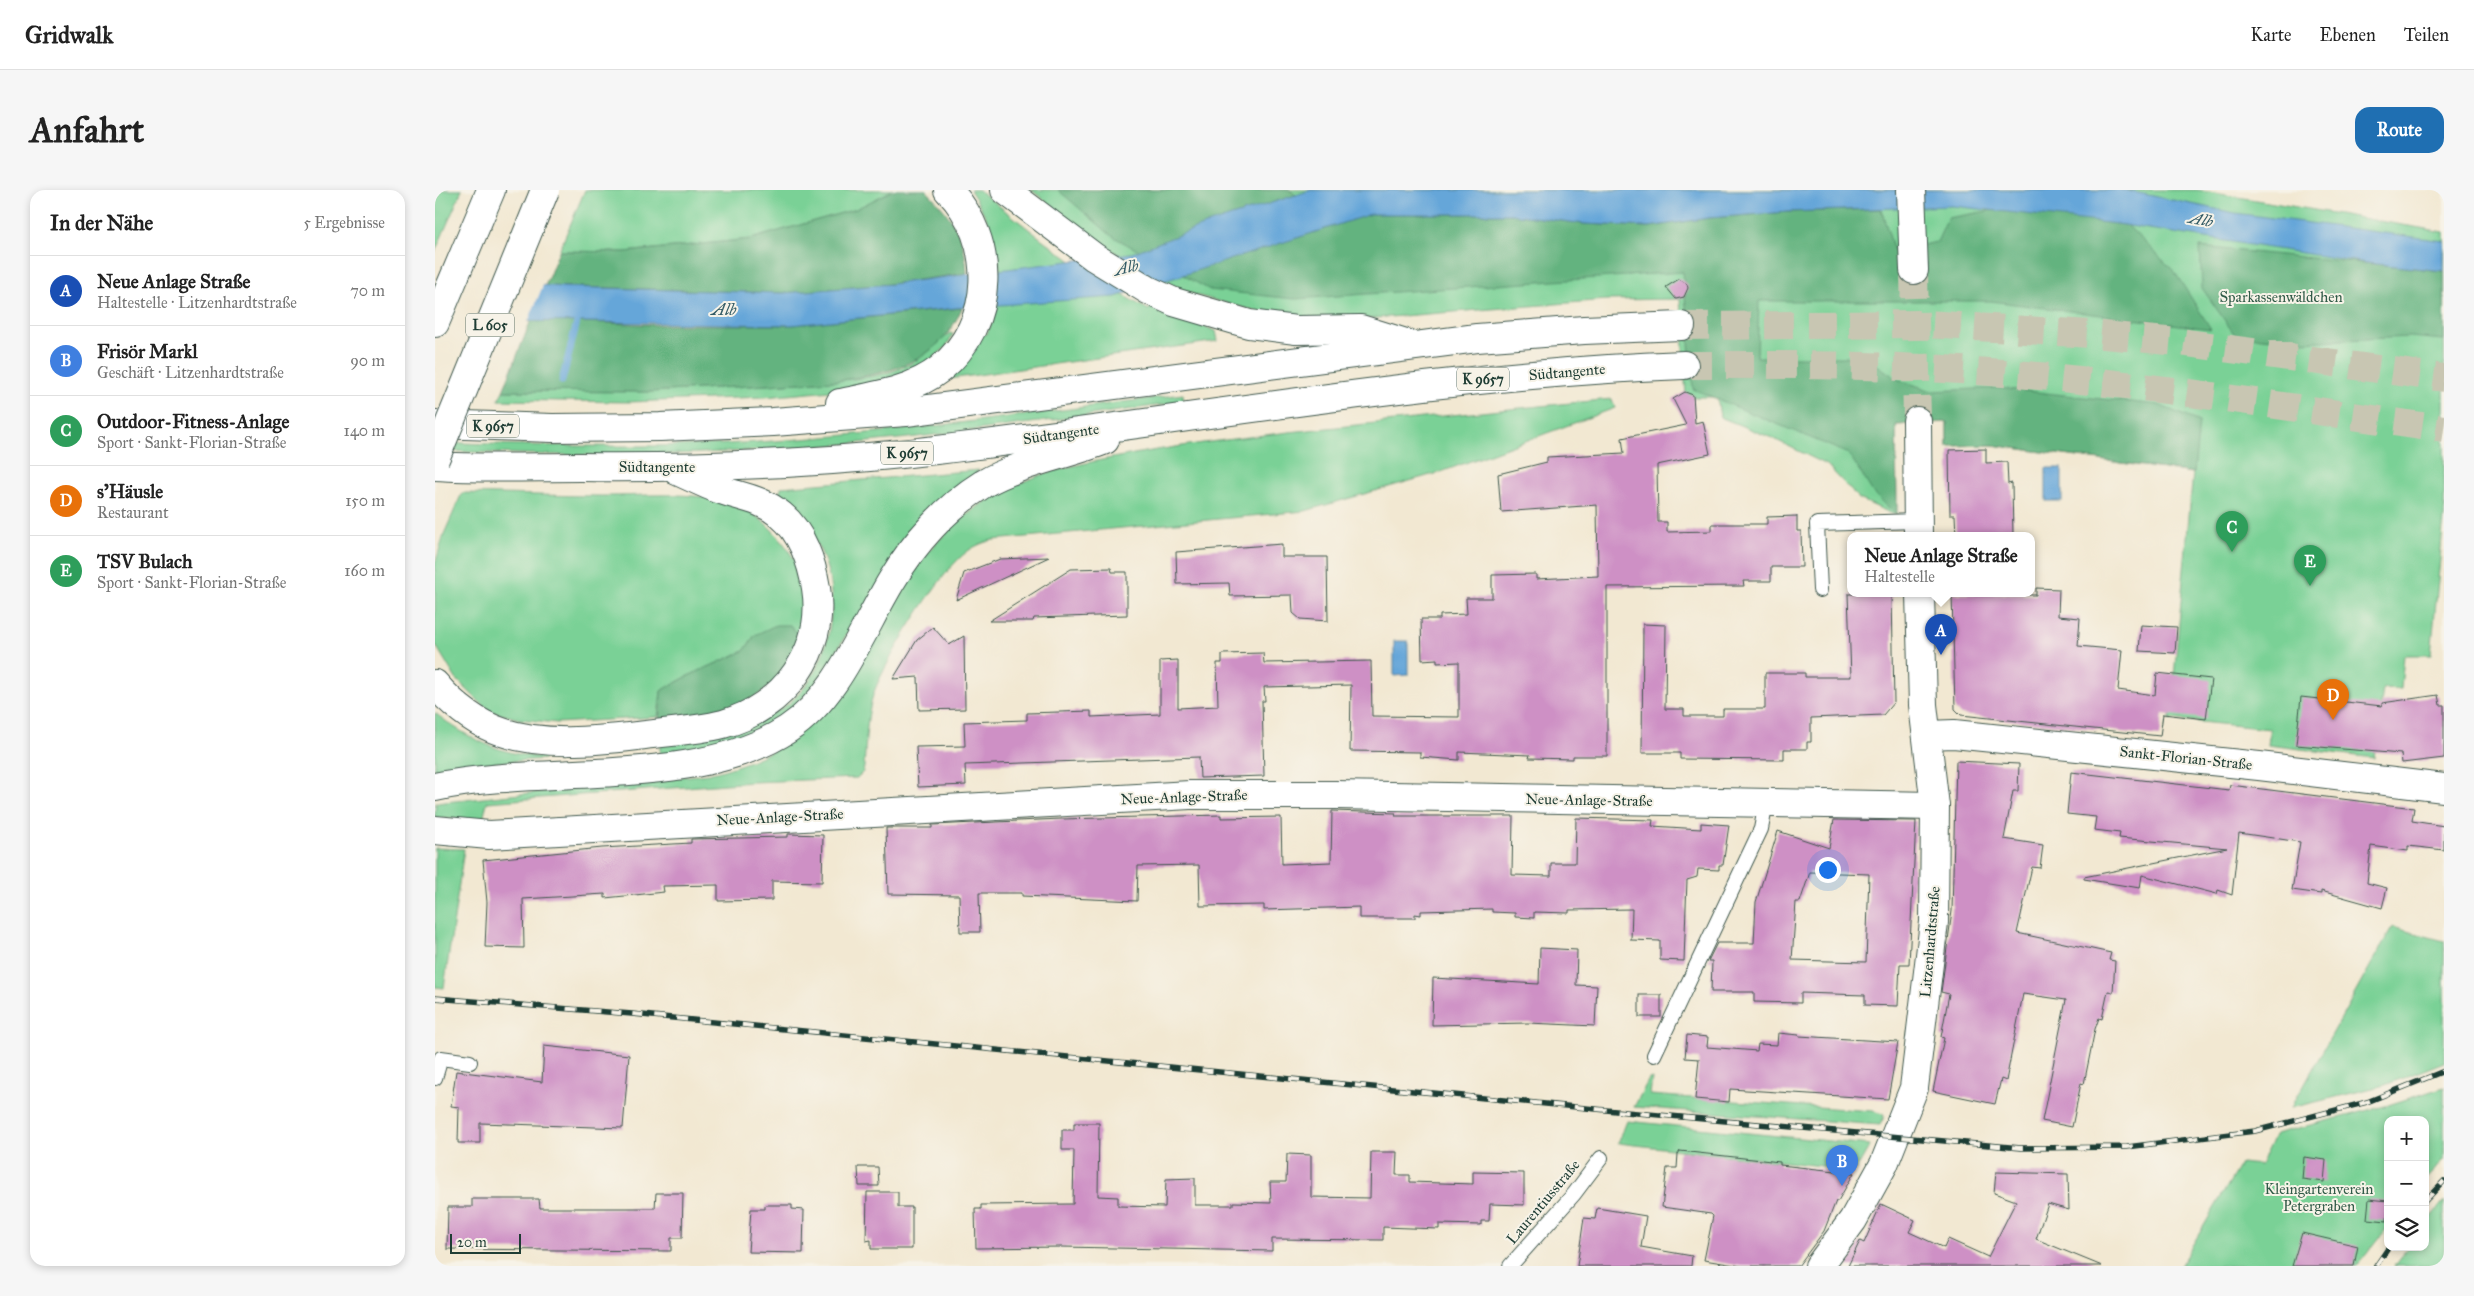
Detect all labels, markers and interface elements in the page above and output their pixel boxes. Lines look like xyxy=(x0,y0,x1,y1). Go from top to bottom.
text: Gridwalk xyxy=(25,20,113,50)
text: Karte xyxy=(2251,24,2292,46)
text: Ebenen xyxy=(2320,24,2376,46)
text: Teilen xyxy=(2404,24,2449,46)
button: Route xyxy=(2355,107,2444,153)
text: Anfahrt xyxy=(30,109,144,152)
water label: Alb xyxy=(2185,208,2215,231)
text: In der Nähe xyxy=(50,210,153,236)
text: 5 Ergebnisse xyxy=(303,213,385,232)
water label: Alb xyxy=(1110,255,1141,280)
text: Neue Anlage Straße xyxy=(97,270,251,293)
text: A xyxy=(61,281,71,300)
text: 70 m xyxy=(350,281,385,300)
park label: Sparkassenwäldchen xyxy=(2219,288,2343,306)
text: Haltestelle · Litzenhardtstraße xyxy=(97,293,297,312)
water label: Alb xyxy=(710,300,736,319)
road number: L 605 xyxy=(466,314,514,336)
text: Frisör Markl xyxy=(97,340,198,363)
text: B xyxy=(61,351,71,370)
text: 90 m xyxy=(350,351,385,370)
street label: Südtangente xyxy=(1528,360,1606,384)
text: Geschäft · Litzenhardtstraße xyxy=(97,363,284,382)
road number: K 9657 xyxy=(1457,368,1509,390)
text: Outdoor-Fitness-Anlage xyxy=(97,410,289,433)
road number: K 9657 xyxy=(467,415,519,438)
street label: Südtangente xyxy=(1022,420,1100,448)
text: C xyxy=(61,421,71,440)
text: 140 m xyxy=(344,421,385,440)
text: Sport · Sankt-Florian-Straße xyxy=(97,433,286,452)
road number: K 9657 xyxy=(881,442,933,464)
street label: Südtangente xyxy=(619,458,695,476)
text: s'Häusle xyxy=(97,480,163,503)
text: D xyxy=(60,491,72,510)
text: 150 m xyxy=(345,491,385,510)
text: Restaurant xyxy=(97,503,169,522)
pin: C xyxy=(2216,511,2248,552)
popup xyxy=(1847,532,2035,597)
text: Neue Anlage Straße xyxy=(1864,544,2018,567)
pin: E xyxy=(2294,545,2326,586)
text: TSV Bulach xyxy=(97,550,193,573)
text: E xyxy=(60,561,72,580)
text: 160 m xyxy=(344,561,385,580)
text: Haltestelle xyxy=(1864,567,1935,586)
text: Sport · Sankt-Florian-Straße xyxy=(97,573,286,592)
pin: A xyxy=(1925,614,1957,655)
pin: D xyxy=(2317,679,2349,720)
street label: Sankt-Florian-Straße xyxy=(2119,742,2253,774)
street label: Neue-Anlage-Straße xyxy=(1120,786,1248,808)
street label: Neue-Anlage-Straße xyxy=(1525,790,1653,810)
street label: Neue-Anlage-Straße xyxy=(716,805,844,829)
your location xyxy=(1815,857,1841,883)
street label: Litzenhardtstraße xyxy=(1916,886,1944,998)
map controls xyxy=(2384,1116,2429,1251)
button: + xyxy=(2384,1116,2429,1161)
pin: B xyxy=(1826,1145,1858,1186)
street label: Laurentiusstraße xyxy=(1502,1156,1584,1248)
button: − xyxy=(2384,1161,2429,1206)
park label: Kleingartenverein Petergraben xyxy=(2265,1180,2373,1215)
button: layers xyxy=(2384,1206,2429,1251)
scale bar xyxy=(450,1231,521,1254)
text: 20 m xyxy=(457,1234,487,1251)

